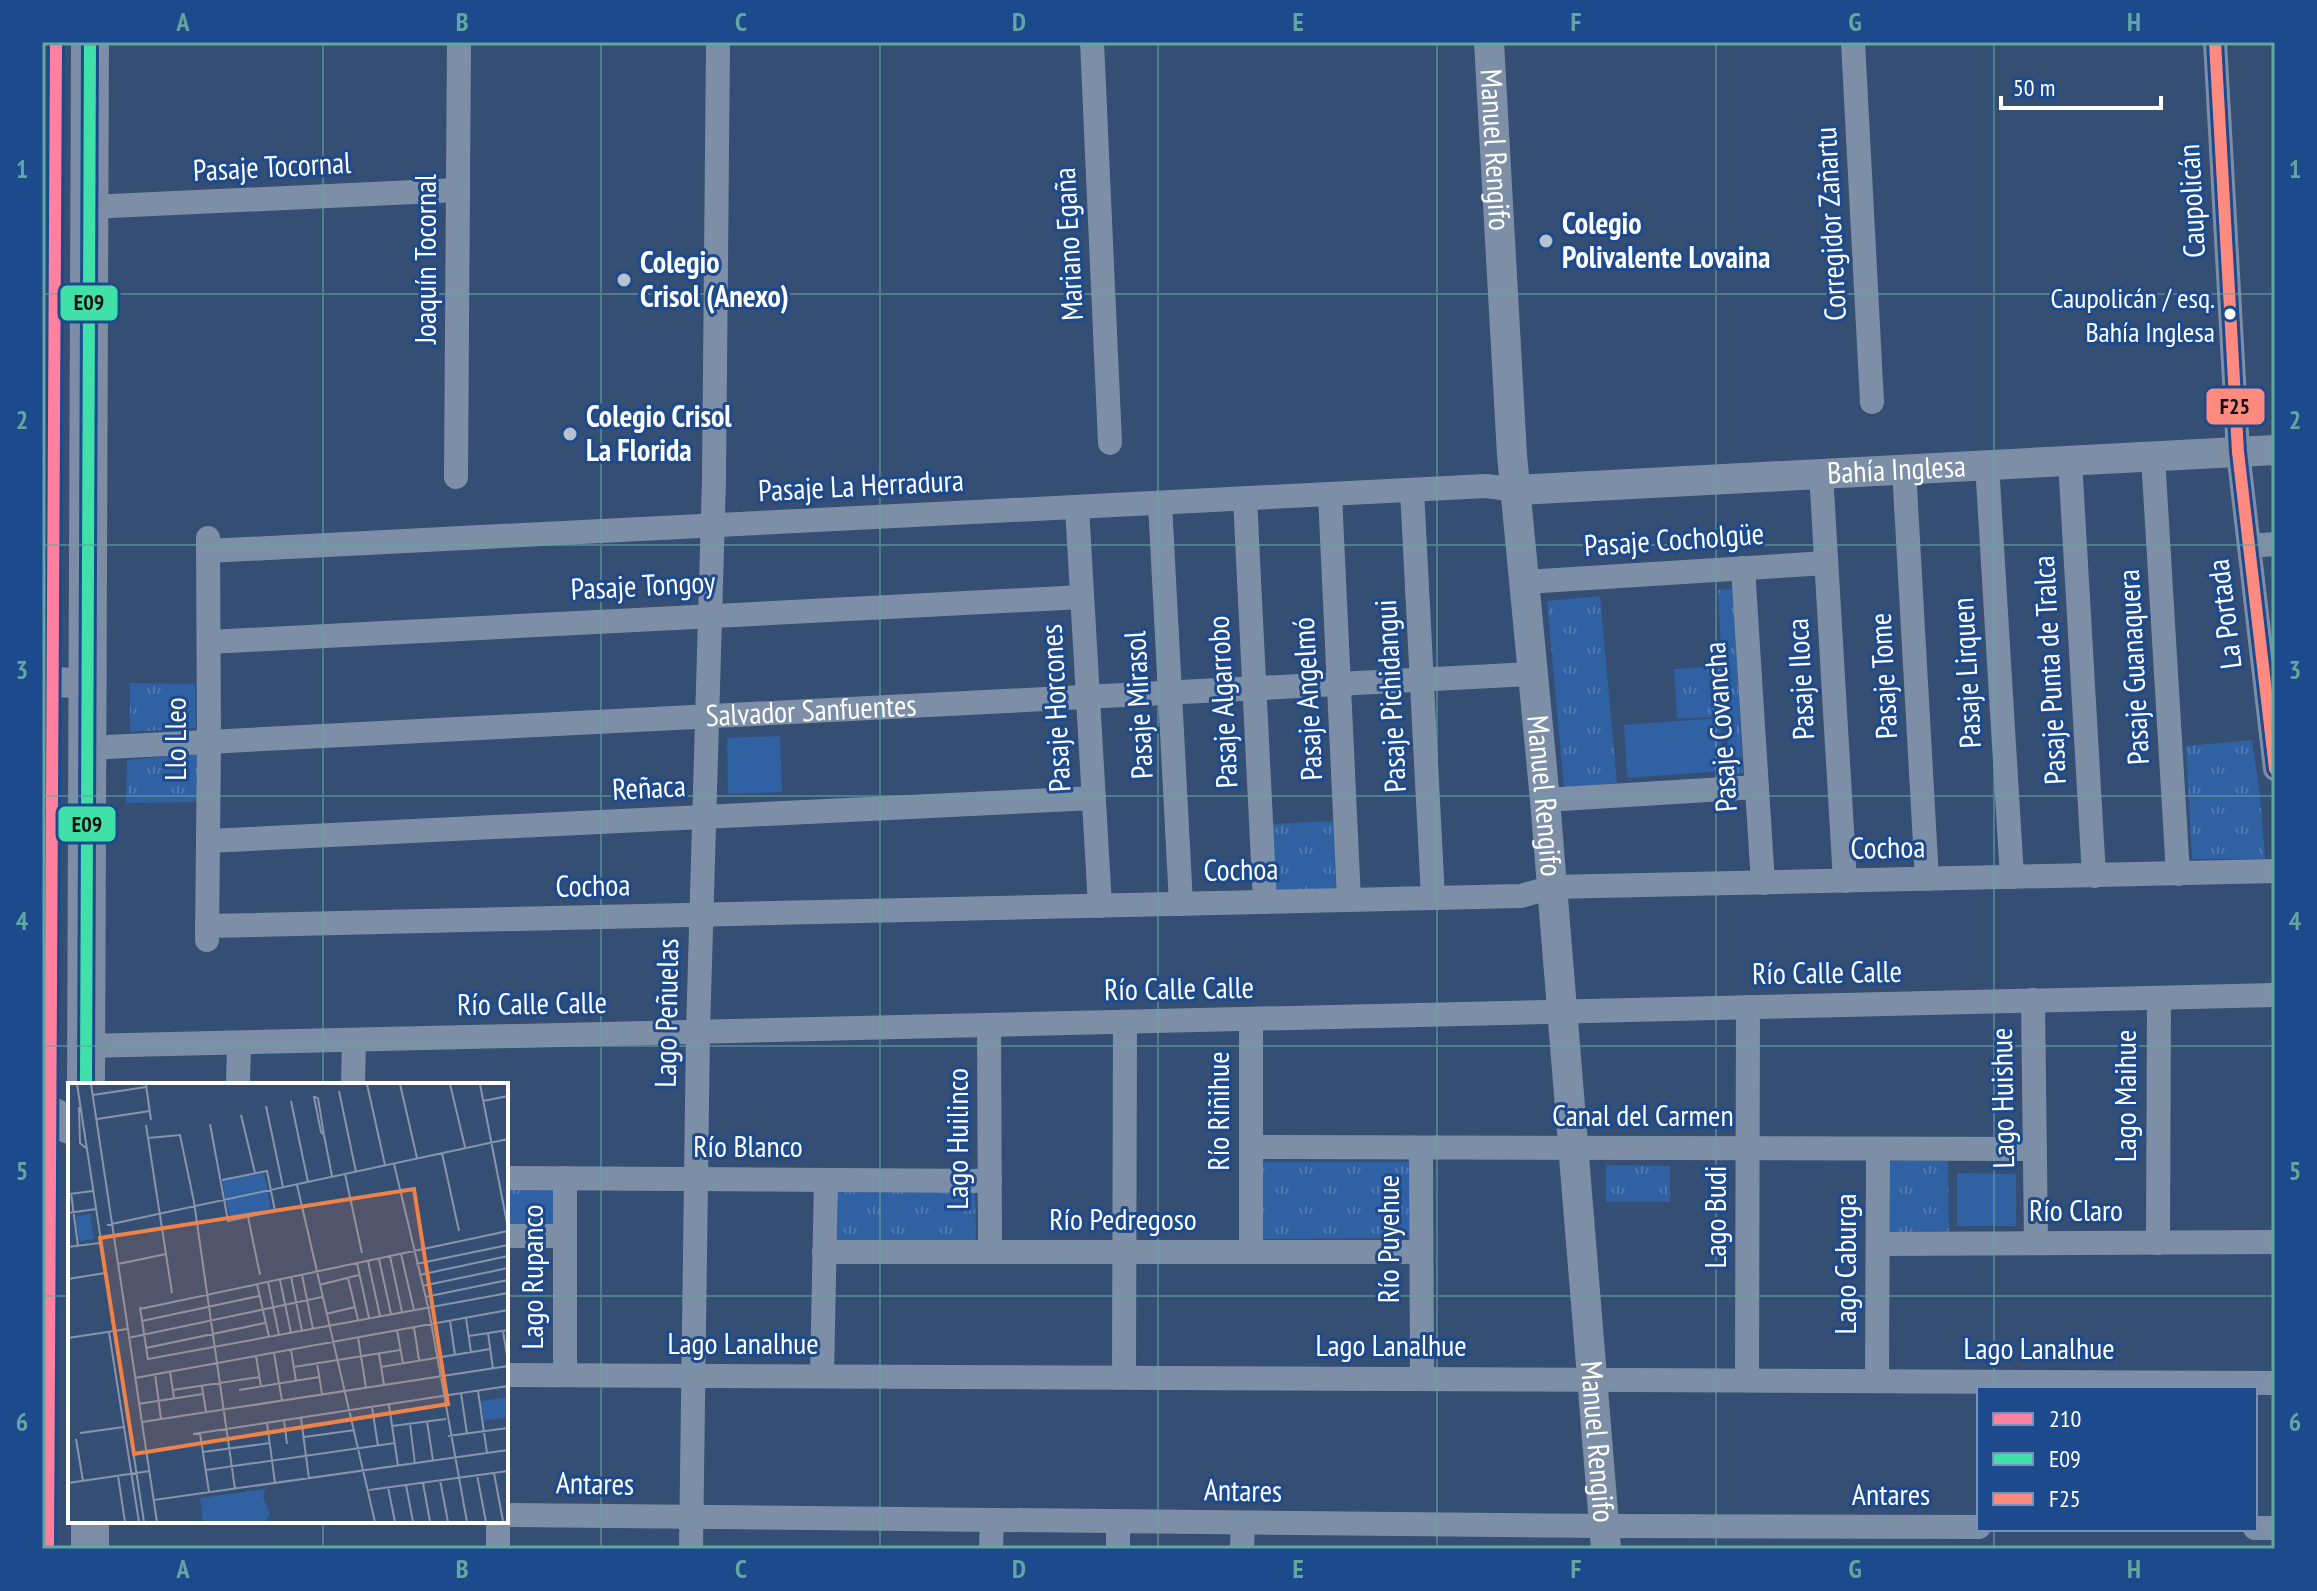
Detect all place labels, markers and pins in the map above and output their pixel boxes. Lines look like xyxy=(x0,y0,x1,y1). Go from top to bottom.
place label: Colegio Polivalente Lovaina xyxy=(1562,203,1770,276)
marker: Colegio Polivalente Lovaina xyxy=(1537,232,1555,250)
place label: Colegio Crisol (Anexo) xyxy=(640,242,789,315)
marker: Colegio Crisol (Anexo) xyxy=(615,271,633,289)
place label: Caupolicán / esq. Bahía Inglesa xyxy=(2051,279,2215,350)
marker: Caupolicán / esq. Bahía Inglesa xyxy=(2222,306,2238,322)
place label: Colegio Crisol La Florida xyxy=(586,396,732,469)
marker: Colegio Crisol La Florida xyxy=(561,425,579,443)

